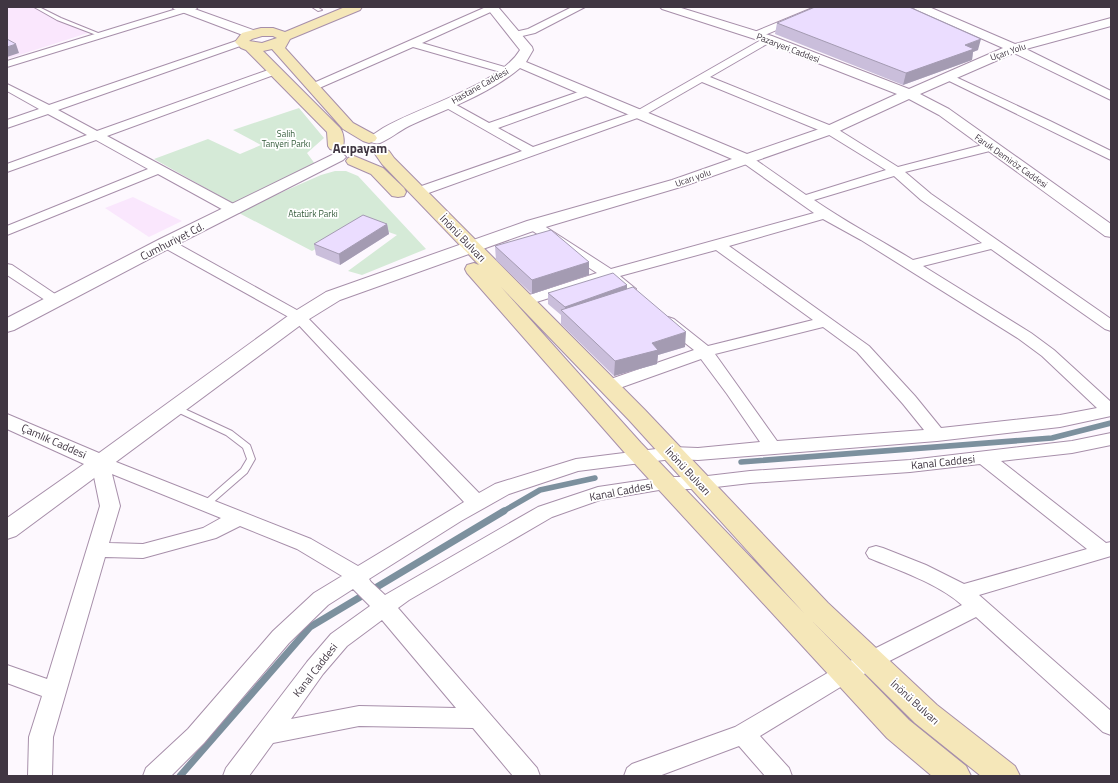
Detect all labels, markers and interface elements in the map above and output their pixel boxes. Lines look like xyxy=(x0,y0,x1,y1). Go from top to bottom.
street label: Pazaryeri Caddesi xyxy=(755,29,822,66)
street label: Uçarı Yolu xyxy=(988,39,1028,64)
street label: Hastane Caddesi xyxy=(449,64,511,107)
park label: Salih Tanyeri Parkı xyxy=(262,127,310,150)
street label: Faruk Demiröz Caddesi xyxy=(972,130,1050,191)
district label: Acıpayam xyxy=(333,138,387,158)
street label: Ucarı yolu xyxy=(673,165,713,190)
park label: Atatürk Parki xyxy=(288,207,338,220)
street label: İnönü Bulvarı xyxy=(436,211,490,265)
street label: Cumhuriyet Cd. xyxy=(137,218,207,264)
street label: Çamlık Caddesi xyxy=(19,420,89,462)
street label: İnönü Bulvarı xyxy=(661,443,715,499)
street label: Kanal Caddesi xyxy=(910,451,976,473)
street label: Kanal Caddesi xyxy=(588,477,654,505)
street label: Kanal Caddesi xyxy=(289,640,341,700)
street label: İnönü Bulvarı xyxy=(887,676,943,728)

